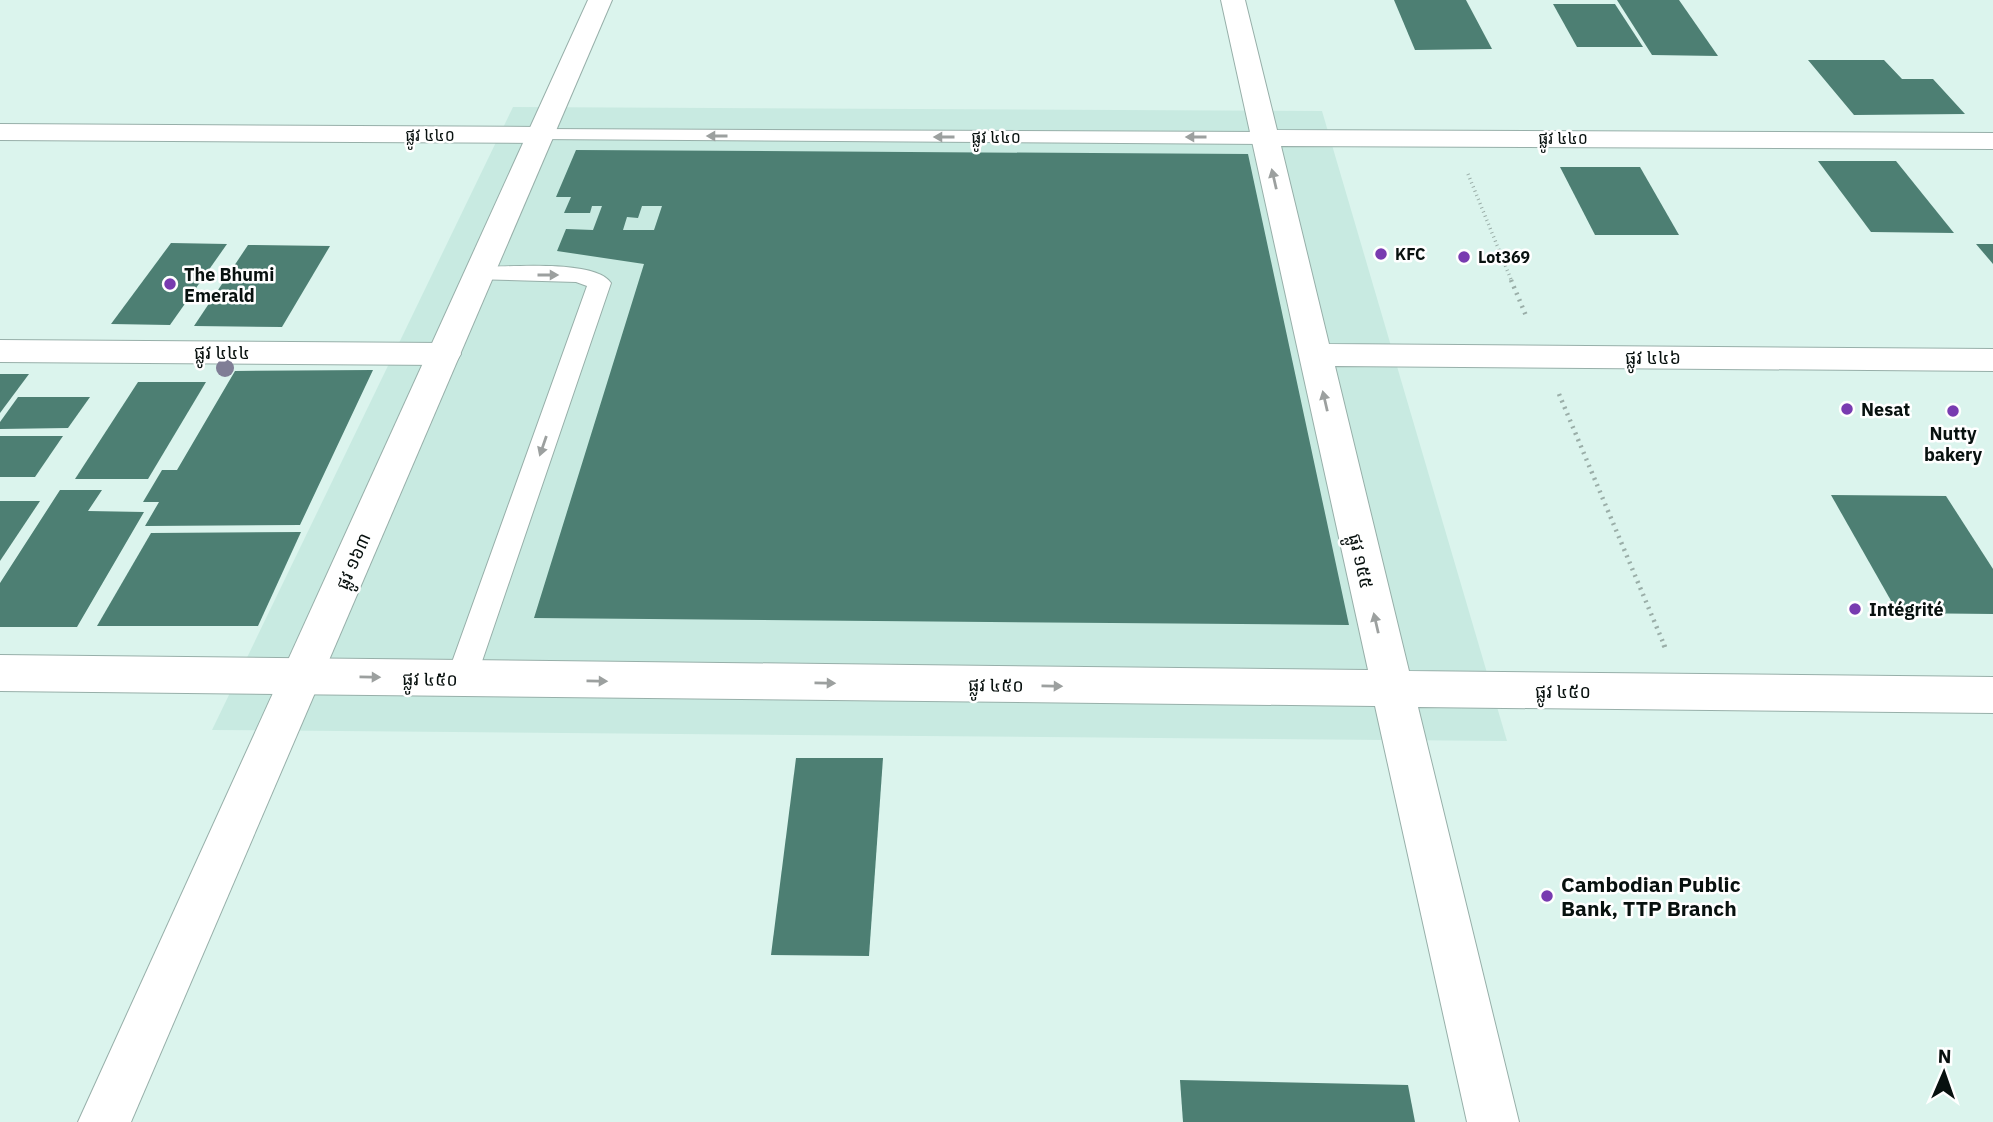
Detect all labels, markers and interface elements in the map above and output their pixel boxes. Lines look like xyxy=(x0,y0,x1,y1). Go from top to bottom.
street label: ផ្លូវ ៤៤០ xyxy=(405,125,455,150)
street label: ផ្លូវ ៤៤០ xyxy=(971,127,1021,152)
street label: ផ្លូវ ៤៤០ xyxy=(1538,128,1588,153)
one-way arrow xyxy=(705,130,727,142)
one-way arrow xyxy=(933,131,955,143)
one-way arrow xyxy=(1185,131,1207,143)
one-way arrow xyxy=(1268,168,1279,190)
place label: KFC xyxy=(1395,244,1425,264)
marker: KFC xyxy=(1373,246,1389,262)
place label: Lot369 xyxy=(1478,247,1530,267)
marker: Lot369 xyxy=(1456,249,1472,265)
place label: The Bhumi Emerald xyxy=(184,263,274,307)
one-way arrow xyxy=(537,269,559,280)
marker: The Bhumi Emerald xyxy=(162,276,178,292)
street label: ផ្លូវ ៤៤៤ xyxy=(194,341,250,369)
street label: ផ្លូវ ៤៤៦ xyxy=(1625,346,1681,374)
one-way arrow xyxy=(1319,390,1330,412)
place label: Nesat xyxy=(1861,398,1910,421)
marker: Nesat xyxy=(1839,401,1855,417)
marker: Nutty bakery xyxy=(1945,403,1961,419)
place label: Nutty bakery xyxy=(1924,422,1982,466)
one-way arrow xyxy=(537,436,548,457)
street label: ផ្លូវ ១៦៣ xyxy=(330,529,381,595)
street label: ផ្លូវ ១៥៥ xyxy=(1338,531,1378,592)
place label: Intégrité xyxy=(1869,598,1944,621)
marker: Intégrité xyxy=(1847,601,1863,617)
one-way arrow xyxy=(1370,612,1381,634)
street label: ផ្លូវ ៤៥០ xyxy=(402,667,458,696)
one-way arrow xyxy=(359,672,381,683)
street label: ផ្លូវ ៤៥០ xyxy=(968,673,1024,702)
one-way arrow xyxy=(587,675,609,687)
one-way arrow xyxy=(814,677,836,689)
one-way arrow xyxy=(1042,680,1064,692)
street label: ផ្លូវ ៤៥០ xyxy=(1535,680,1591,708)
place label: Cambodian Public Bank, TTP Branch xyxy=(1561,870,1741,922)
marker: Cambodian Public Bank, TTP Branch xyxy=(1539,888,1555,904)
north arrow xyxy=(1909,1038,1979,1108)
text: N xyxy=(1937,1044,1952,1068)

